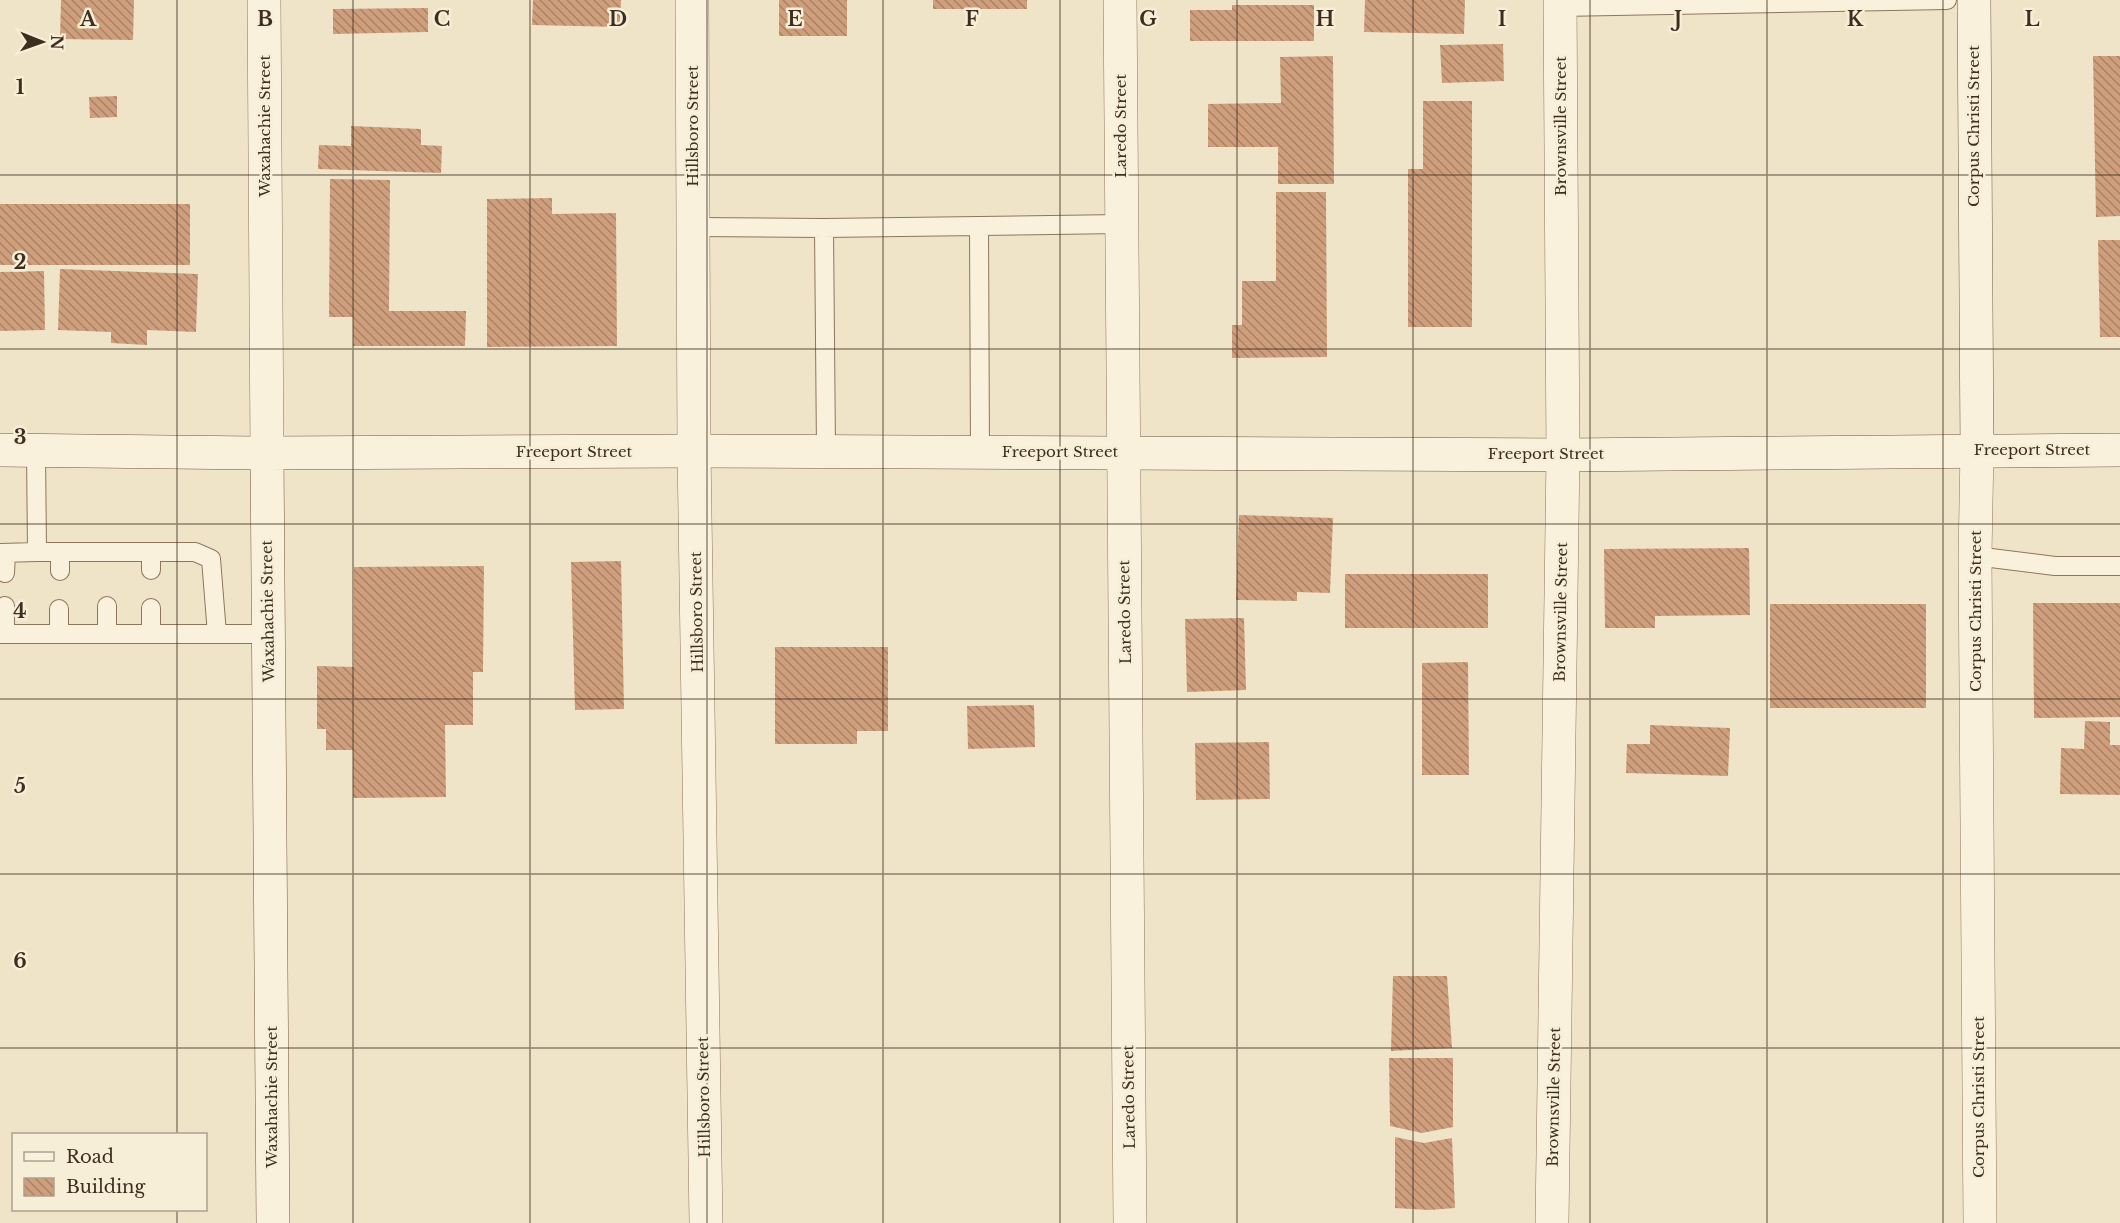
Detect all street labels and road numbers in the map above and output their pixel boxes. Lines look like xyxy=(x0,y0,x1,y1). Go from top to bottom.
street label: Corpus Christi Street xyxy=(1964,45,1983,207)
street label: Waxahachie Street xyxy=(255,55,274,198)
street label: Brownsville Street xyxy=(1551,56,1570,196)
street label: Hillsboro Street xyxy=(683,65,702,187)
street label: Laredo Street xyxy=(1111,74,1130,178)
street label: Freeport Street xyxy=(1974,440,2090,459)
street label: Freeport Street xyxy=(516,442,632,461)
street label: Freeport Street xyxy=(1002,442,1118,461)
street label: Freeport Street xyxy=(1488,444,1604,463)
street label: Corpus Christi Street xyxy=(1966,530,1985,692)
street label: Waxahachie Street xyxy=(257,539,278,683)
street label: Brownsville Street xyxy=(1550,542,1571,682)
street label: Hillsboro Street xyxy=(686,551,707,673)
street label: Laredo Street xyxy=(1114,559,1135,664)
street label: Corpus Christi Street xyxy=(1969,1016,1988,1178)
street label: Waxahachie Street xyxy=(262,1026,281,1169)
street label: Brownsville Street xyxy=(1543,1027,1564,1167)
street label: Hillsboro Street xyxy=(693,1036,714,1158)
street label: Laredo Street xyxy=(1118,1044,1139,1149)

